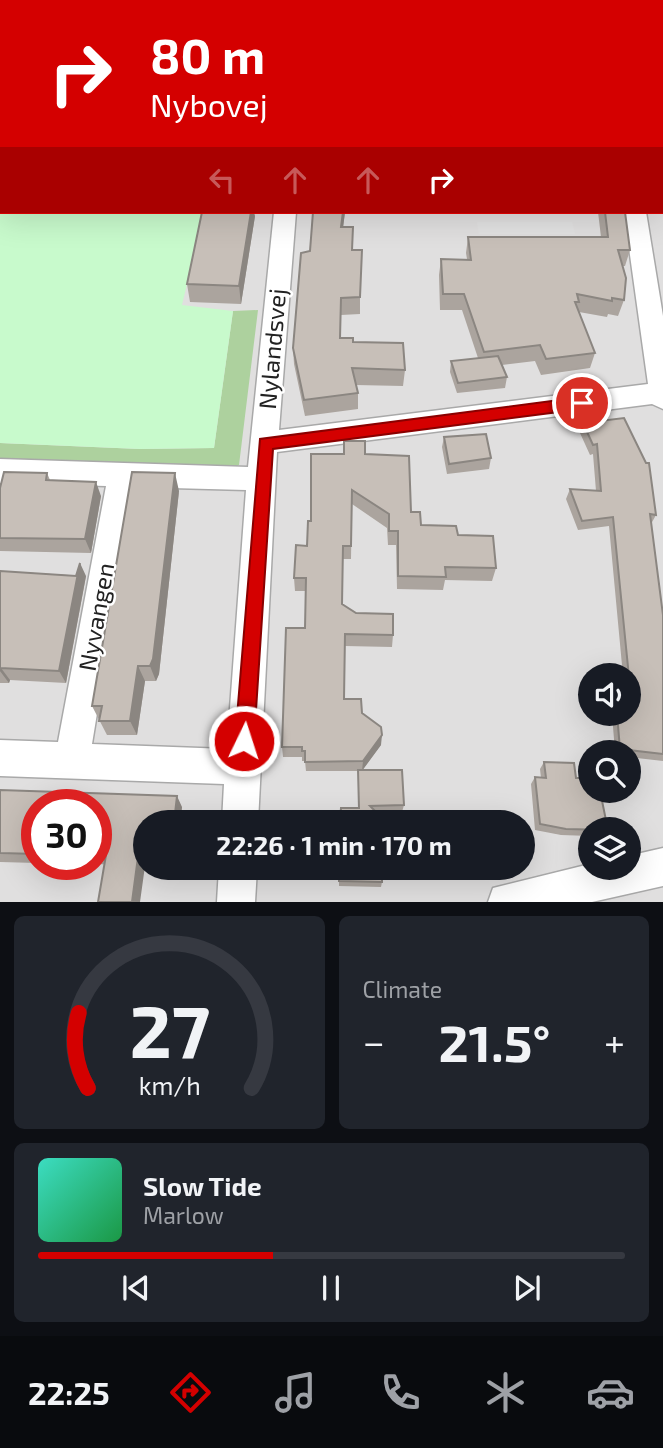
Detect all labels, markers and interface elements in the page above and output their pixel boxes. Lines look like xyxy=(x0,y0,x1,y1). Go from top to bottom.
text: 80 m xyxy=(150,25,265,84)
icon: right xyxy=(35,28,126,119)
text: Nybovej xyxy=(150,85,268,123)
icon: left xyxy=(203,161,241,199)
icon: ahead xyxy=(276,161,314,199)
icon: ahead xyxy=(349,161,387,199)
icon: right xyxy=(422,161,460,199)
street label: Nylandsvej xyxy=(252,287,291,411)
pin xyxy=(552,373,612,433)
icon: arrive xyxy=(563,384,601,422)
street label: Nyvangen xyxy=(72,560,119,673)
map controls xyxy=(578,663,641,880)
button: sound xyxy=(578,663,641,726)
position arrow xyxy=(207,704,281,778)
button: search xyxy=(578,740,641,803)
speed limit sign: 30 xyxy=(21,789,112,880)
button: layers xyxy=(578,817,641,880)
text: 22:26 · 1 min · 170 m xyxy=(216,829,452,860)
text: Climate xyxy=(363,975,442,1003)
text: 27 xyxy=(129,986,210,1074)
text: 21.5° xyxy=(438,1010,550,1072)
text: − xyxy=(363,1018,385,1064)
text: + xyxy=(604,1018,625,1064)
text: km/h xyxy=(138,1070,200,1100)
text: Slow Tide xyxy=(143,1170,262,1201)
text: Marlow xyxy=(143,1201,224,1229)
icon: previous xyxy=(117,1269,155,1307)
icon: pause xyxy=(312,1269,350,1307)
icon: next xyxy=(508,1269,546,1307)
icon: directions xyxy=(166,1368,215,1417)
icon: music xyxy=(271,1368,320,1417)
icon: phone xyxy=(376,1368,425,1417)
icon: climate xyxy=(481,1368,530,1417)
icon: car xyxy=(586,1368,635,1417)
text: 22:25 xyxy=(28,1373,110,1411)

